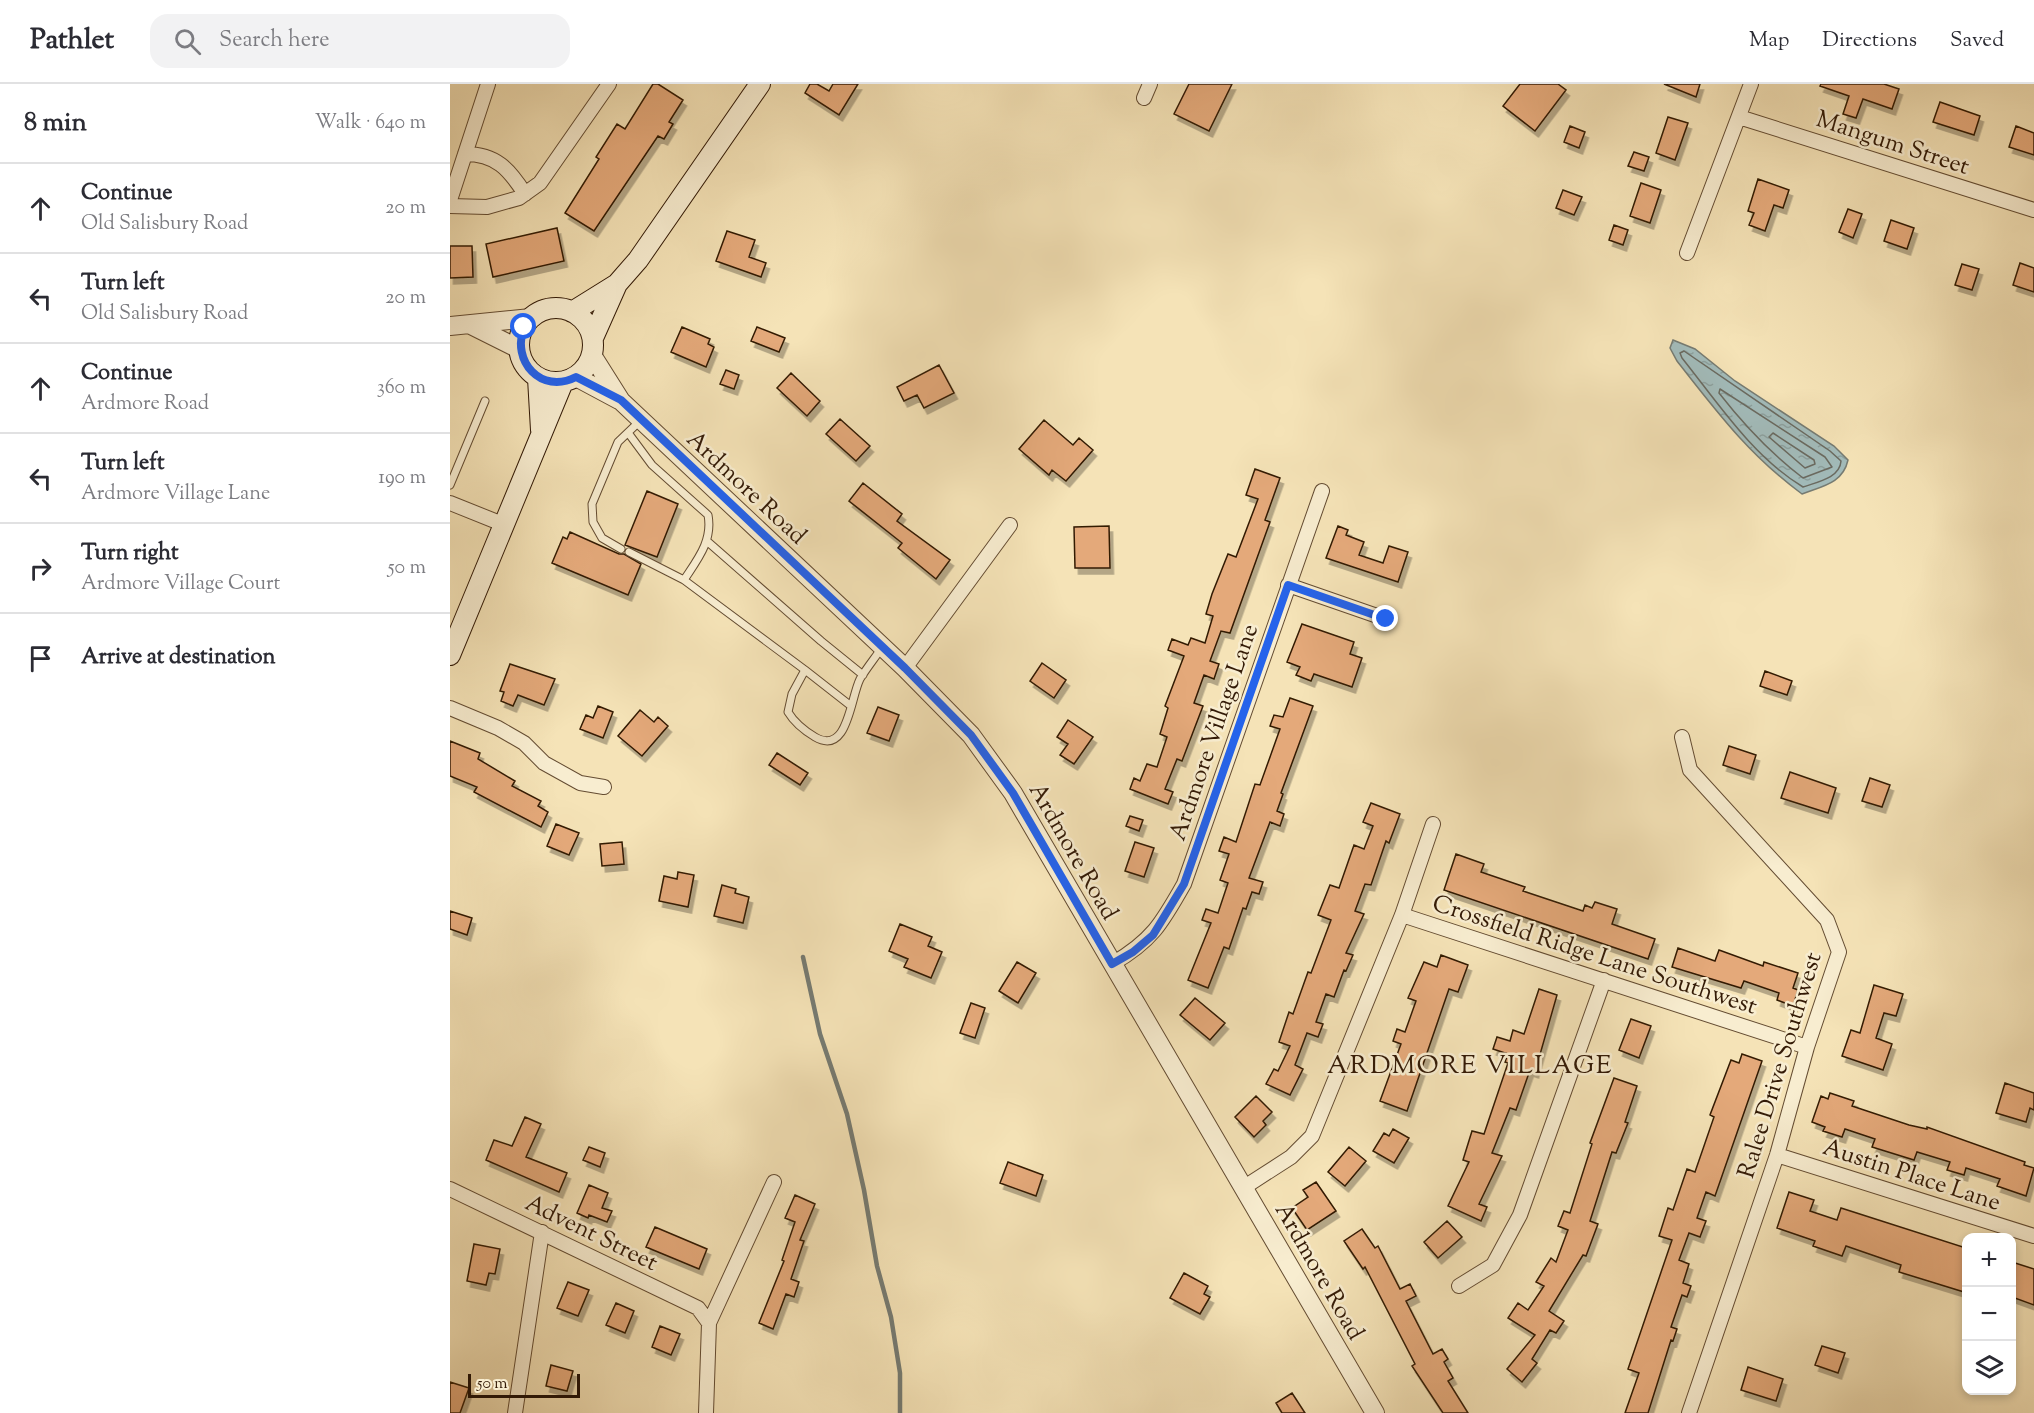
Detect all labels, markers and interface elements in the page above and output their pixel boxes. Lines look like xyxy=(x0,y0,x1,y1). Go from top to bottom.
search box xyxy=(150,14,570,68)
text: Pathlet xyxy=(30,21,114,61)
icon: search xyxy=(171,25,204,58)
text: Search here xyxy=(219,25,329,57)
text: Map xyxy=(1749,26,1789,56)
text: Directions xyxy=(1822,26,1917,56)
text: Saved xyxy=(1950,26,2004,56)
street label: Mangum Street xyxy=(1811,103,1973,185)
text: 8 min xyxy=(24,105,87,142)
text: Walk · 640 m xyxy=(315,109,426,138)
text: Continue xyxy=(81,178,172,210)
icon: ahead xyxy=(24,192,57,225)
text: 20 m xyxy=(385,194,426,223)
text: Old Salisbury Road xyxy=(81,210,248,239)
text: Turn left xyxy=(81,268,164,300)
icon: left xyxy=(24,282,57,315)
text: 20 m xyxy=(385,284,426,313)
text: Old Salisbury Road xyxy=(81,300,248,329)
route start xyxy=(510,313,536,339)
text: Continue xyxy=(81,358,172,390)
icon: ahead xyxy=(24,372,57,405)
text: 360 m xyxy=(377,374,426,403)
text: Ardmore Road xyxy=(81,390,209,419)
street label: Ardmore Road xyxy=(678,424,814,554)
text: Turn left xyxy=(81,448,164,480)
icon: left xyxy=(24,462,57,495)
text: 190 m xyxy=(378,464,426,493)
text: Ardmore Village Lane xyxy=(81,480,270,509)
text: Turn right xyxy=(81,538,178,570)
icon: right xyxy=(24,552,57,585)
text: 50 m xyxy=(388,554,426,583)
text: Ardmore Village Court xyxy=(81,570,280,599)
route end xyxy=(1372,605,1398,631)
street label: Ardmore Village Lane xyxy=(1162,620,1268,846)
icon: arrive xyxy=(24,642,57,675)
text: Arrive at destination xyxy=(81,642,276,674)
street label: Ardmore Road xyxy=(1019,777,1126,927)
street label: Crossfield Ridge Lane Southwest xyxy=(1428,887,1761,1025)
street label: Ralee Drive Southwest xyxy=(1730,948,1831,1183)
district label: ARDMORE VILLAGE xyxy=(1327,1048,1613,1085)
street label: Austin Place Lane xyxy=(1818,1131,2005,1221)
street label: Advent Street xyxy=(519,1187,663,1281)
street label: Ardmore Road xyxy=(1265,1197,1372,1347)
map controls xyxy=(1962,1233,2016,1395)
button: + xyxy=(1962,1233,2016,1287)
button: − xyxy=(1962,1287,2016,1341)
button: layers xyxy=(1962,1341,2016,1395)
scale bar xyxy=(468,1371,580,1398)
text: 50 m xyxy=(477,1373,508,1396)

